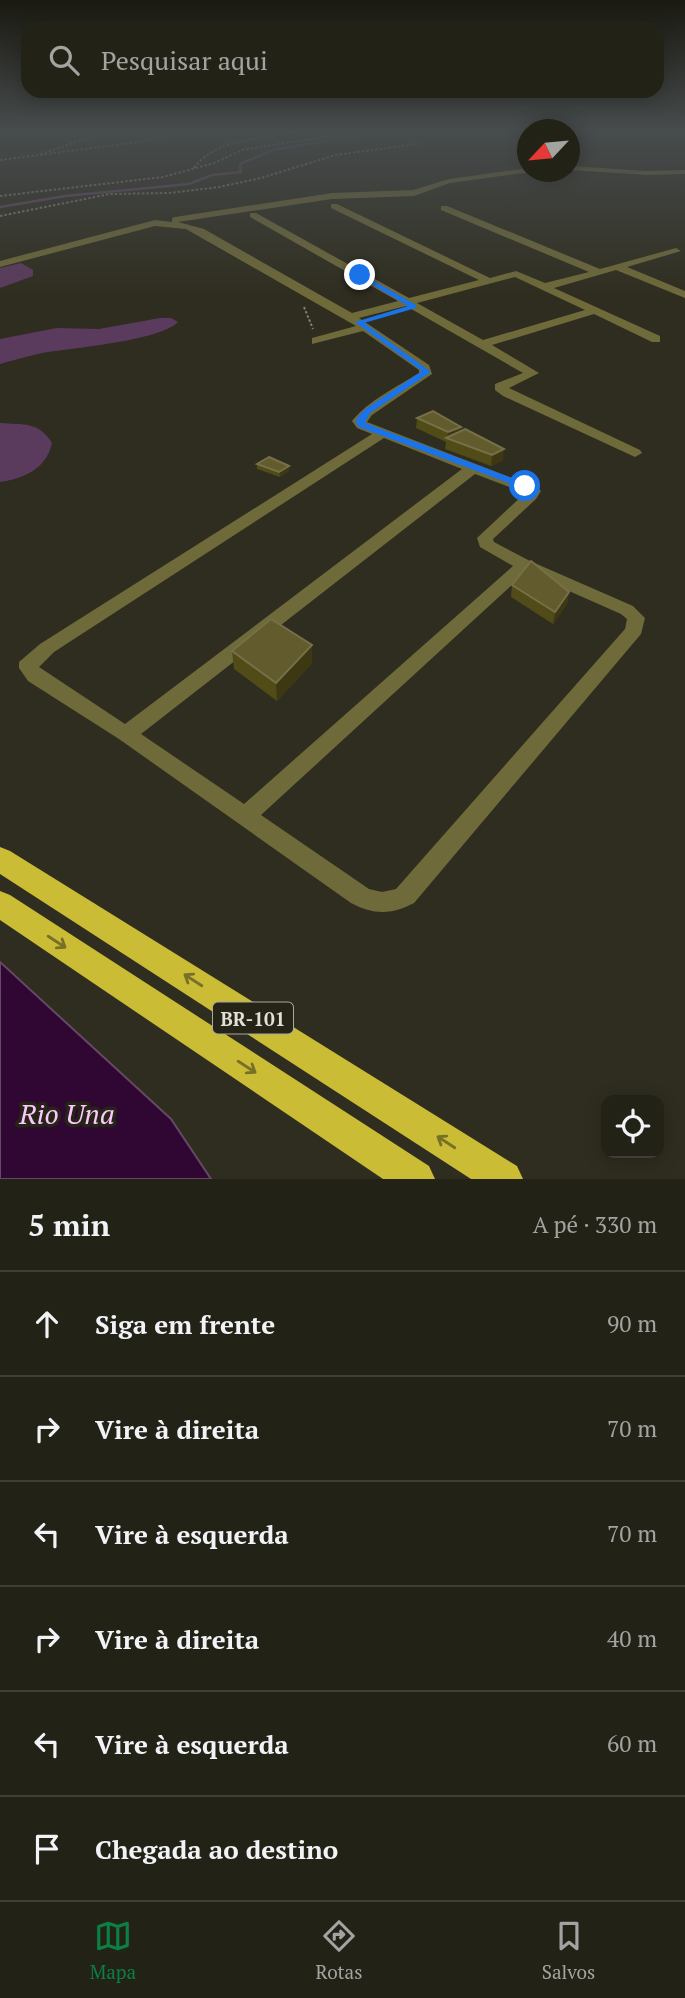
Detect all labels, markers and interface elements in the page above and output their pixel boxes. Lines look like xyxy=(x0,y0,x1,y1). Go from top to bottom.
search box xyxy=(21,21,664,98)
icon: search xyxy=(45,41,83,79)
text: Pesquisar aqui xyxy=(101,43,268,77)
north arrow xyxy=(517,119,580,182)
route end xyxy=(344,259,375,290)
route start xyxy=(509,470,540,501)
one-way arrow xyxy=(47,935,66,949)
one-way arrow xyxy=(184,972,203,987)
road number: BR-101 xyxy=(213,1002,293,1034)
one-way arrow xyxy=(237,1060,256,1075)
water label: Rio Una xyxy=(18,1095,115,1132)
map controls xyxy=(601,1095,664,1158)
button: locate xyxy=(601,1095,664,1158)
one-way arrow xyxy=(437,1135,457,1149)
text: 5 min xyxy=(28,1205,110,1245)
text: A pé · 330 m xyxy=(533,1209,657,1240)
icon: ahead xyxy=(28,1305,66,1343)
text: Siga em frente xyxy=(95,1307,275,1341)
text: 90 m xyxy=(607,1308,657,1339)
icon: right xyxy=(28,1410,66,1448)
text: Vire à direita xyxy=(95,1412,259,1446)
text: 70 m xyxy=(607,1413,657,1444)
icon: left xyxy=(28,1515,66,1553)
text: Vire à esquerda xyxy=(95,1517,289,1551)
text: 70 m xyxy=(607,1518,657,1549)
icon: right xyxy=(28,1620,66,1658)
text: Vire à direita xyxy=(95,1622,259,1656)
text: 40 m xyxy=(607,1623,657,1654)
icon: left xyxy=(28,1725,66,1763)
text: Vire à esquerda xyxy=(95,1727,289,1761)
text: 60 m xyxy=(607,1728,657,1759)
icon: arrive xyxy=(28,1830,66,1868)
text: Chegada ao destino xyxy=(95,1832,338,1866)
tab: Mapa xyxy=(90,1917,136,1984)
tab: Rotas xyxy=(315,1917,362,1984)
tab: Salvos xyxy=(542,1917,595,1984)

